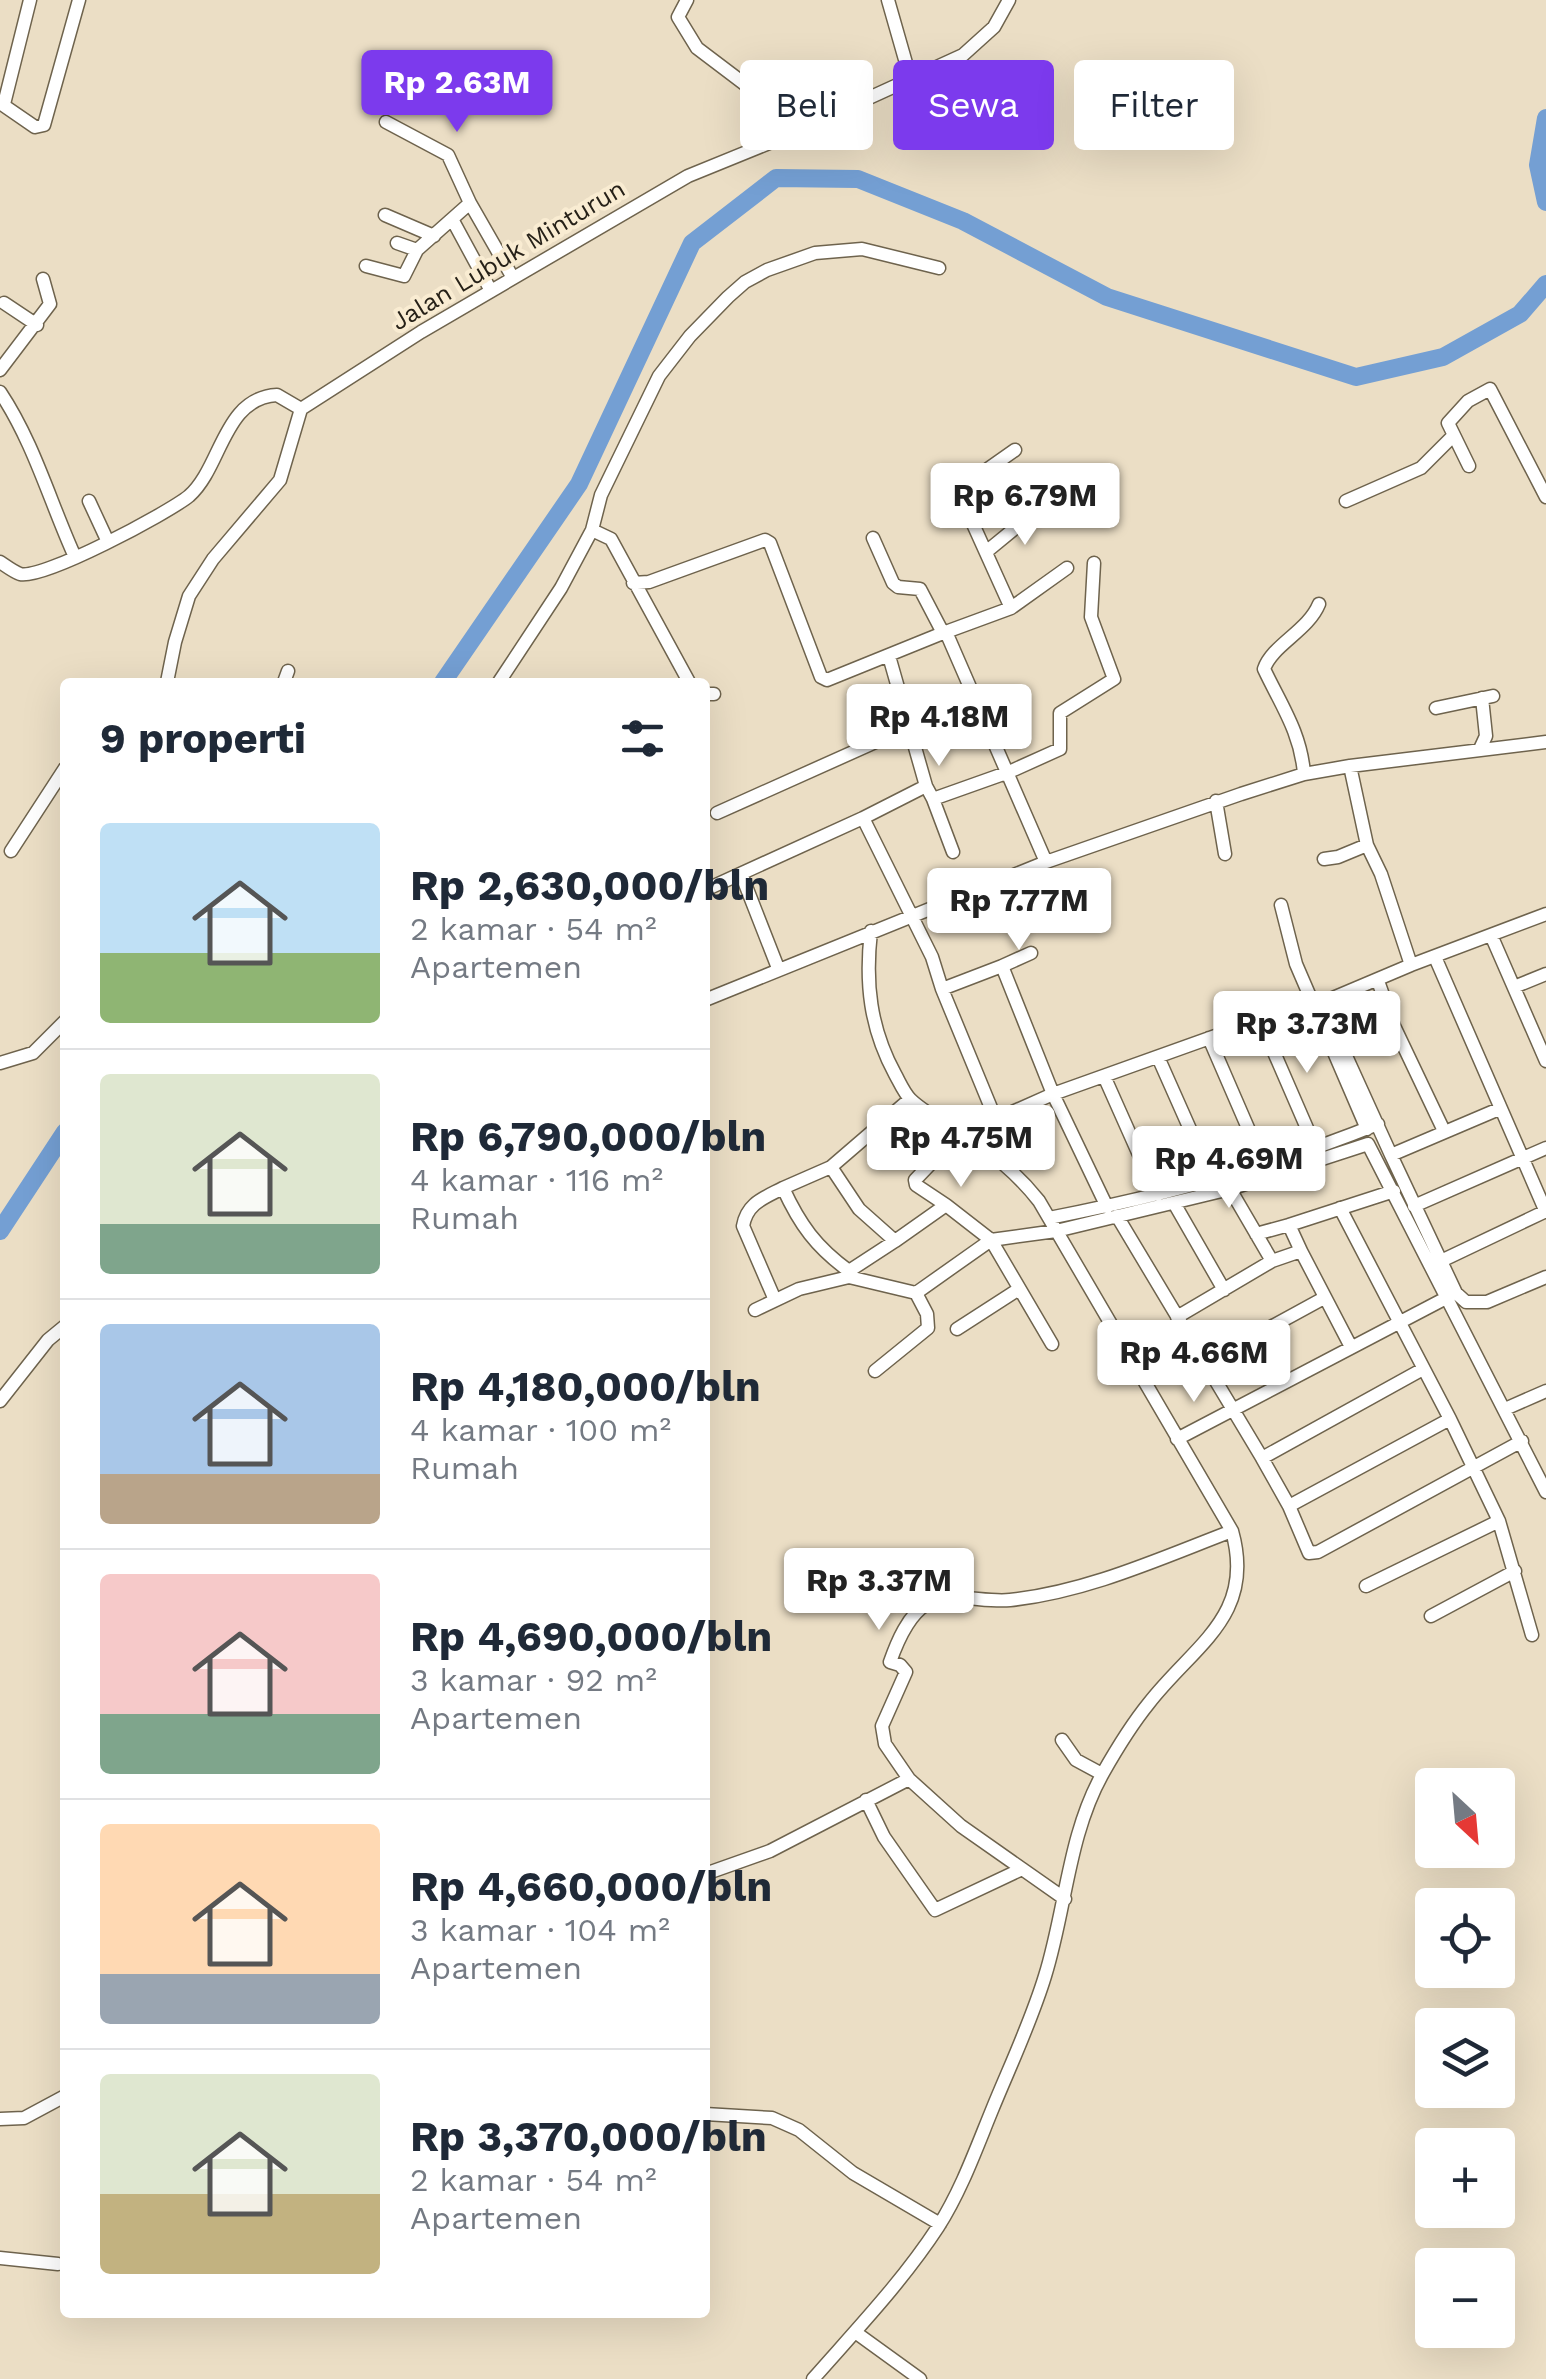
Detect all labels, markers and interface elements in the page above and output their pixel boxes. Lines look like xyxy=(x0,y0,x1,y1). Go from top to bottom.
pin: Rp 2.63M xyxy=(354,50,560,135)
chip: Beli xyxy=(740,60,873,150)
chip: Sewa xyxy=(893,60,1054,150)
chip: Filter xyxy=(1074,60,1234,150)
text: Rp 2.63M xyxy=(383,63,531,101)
street label: Jalan Lubuk Minturun xyxy=(386,174,630,336)
pin: Rp 6.79M xyxy=(922,463,1128,548)
text: Rp 6.79M xyxy=(953,476,1097,514)
pin: Rp 4.18M xyxy=(836,684,1042,769)
text: Rp 4.18M xyxy=(869,697,1009,735)
icon: filters xyxy=(615,711,670,766)
text: 9 properti xyxy=(100,714,306,763)
text: Rp 2,630,000/bln xyxy=(410,861,769,910)
icon: home xyxy=(180,863,300,983)
pin: Rp 7.77M xyxy=(916,868,1122,953)
text: Rp 7.77M xyxy=(949,881,1089,919)
text: 2 kamar · 54 m² xyxy=(410,910,657,948)
text: Apartemen xyxy=(410,948,582,986)
pin: Rp 3.73M xyxy=(1204,991,1410,1076)
text: Rp 3.73M xyxy=(1235,1004,1379,1042)
pin: Rp 4.75M xyxy=(858,1105,1064,1190)
text: Rp 6,790,000/bln xyxy=(410,1112,766,1161)
icon: home xyxy=(180,1114,300,1234)
text: Rp 4.75M xyxy=(889,1118,1033,1156)
pin: Rp 4.69M xyxy=(1126,1126,1332,1211)
text: Rp 4.69M xyxy=(1154,1139,1304,1177)
text: 4 kamar · 116 m² xyxy=(410,1161,663,1199)
text: Rumah xyxy=(410,1199,519,1237)
pin: Rp 4.66M xyxy=(1091,1320,1297,1405)
text: Rp 4.66M xyxy=(1119,1333,1269,1371)
text: Rp 4,180,000/bln xyxy=(410,1362,761,1411)
icon: home xyxy=(180,1364,300,1484)
text: 4 kamar · 100 m² xyxy=(410,1411,671,1449)
text: Rumah xyxy=(410,1449,519,1487)
pin: Rp 3.37M xyxy=(776,1548,982,1633)
text: Rp 3.37M xyxy=(806,1561,952,1599)
text: Rp 4,690,000/bln xyxy=(410,1612,772,1661)
icon: home xyxy=(180,1614,300,1734)
text: 3 kamar · 92 m² xyxy=(410,1661,657,1699)
text: Apartemen xyxy=(410,1699,582,1737)
north arrow xyxy=(1415,1768,1515,1868)
map controls xyxy=(1415,1768,1515,2348)
text: Rp 4,660,000/bln xyxy=(410,1862,772,1911)
icon: home xyxy=(180,1864,300,1984)
button: locate xyxy=(1415,1888,1515,1988)
text: 3 kamar · 104 m² xyxy=(410,1911,670,1949)
text: Apartemen xyxy=(410,1949,582,1987)
button: layers xyxy=(1415,2008,1515,2108)
text: Rp 3,370,000/bln xyxy=(410,2112,767,2161)
icon: home xyxy=(180,2114,300,2234)
button: + xyxy=(1415,2128,1515,2228)
text: 2 kamar · 54 m² xyxy=(410,2161,657,2199)
text: Apartemen xyxy=(410,2199,582,2237)
button: − xyxy=(1415,2248,1515,2348)

